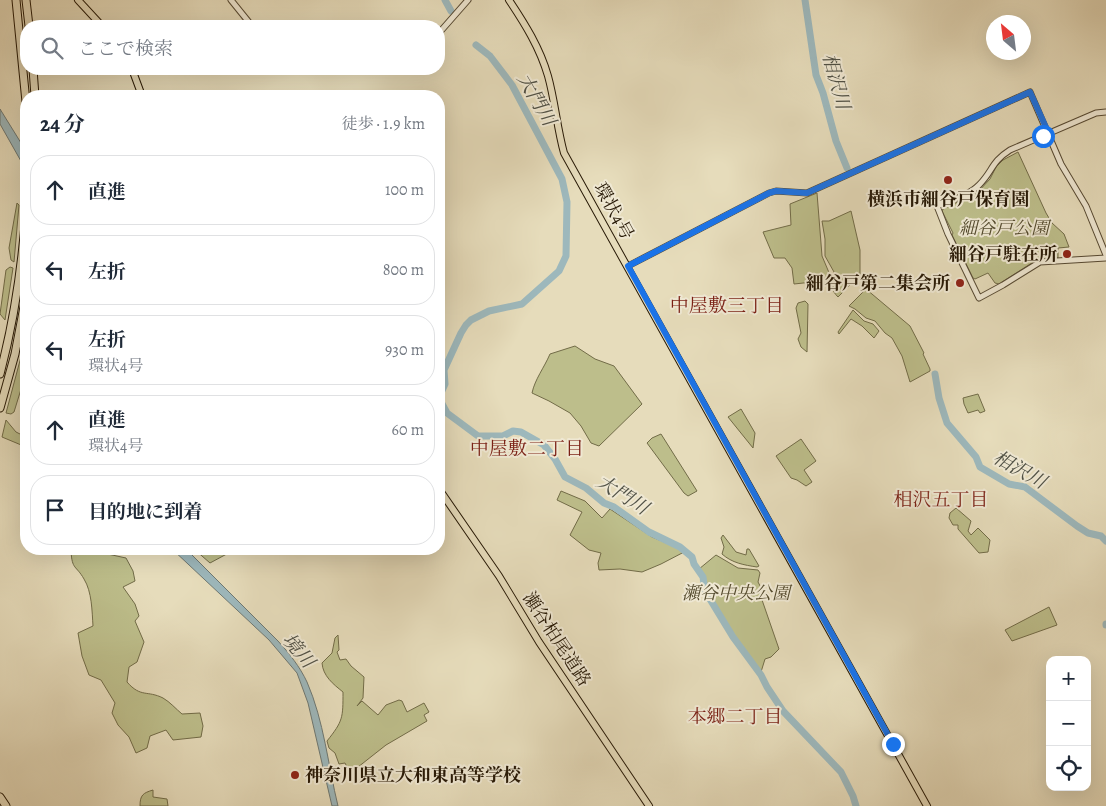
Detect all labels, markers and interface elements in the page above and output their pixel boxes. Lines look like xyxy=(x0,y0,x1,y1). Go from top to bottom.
north arrow xyxy=(986,15,1031,60)
search box xyxy=(20,20,445,75)
icon: search xyxy=(38,34,66,62)
text: ここで検索 xyxy=(78,36,173,62)
water label: 相沢川 xyxy=(816,50,856,114)
water label: 大門川 xyxy=(511,68,563,132)
text: 24 分 xyxy=(40,110,85,138)
text: 徒歩 · 1.9 km xyxy=(341,113,425,135)
route start xyxy=(1032,125,1055,148)
marker: 横浜市細谷戸保育園 xyxy=(942,174,954,186)
icon: ahead xyxy=(41,176,69,204)
street label: 環状4号 xyxy=(588,178,640,244)
text: 直進 xyxy=(88,179,126,205)
text: 100 m xyxy=(385,179,424,201)
place label: 横浜市細谷戸保育園 xyxy=(867,187,1029,211)
park label: 細谷戸公園 xyxy=(959,216,1052,240)
place label: 細谷戸駐在所 xyxy=(949,242,1057,266)
marker: 細谷戸駐在所 xyxy=(1061,248,1073,260)
icon: left xyxy=(41,256,69,284)
text: 左折 xyxy=(88,259,126,285)
text: 800 m xyxy=(383,259,424,281)
place label: 細谷戸第二集会所 xyxy=(806,271,950,295)
marker: 細谷戸第二集会所 xyxy=(954,277,966,289)
district label: 中屋敷三丁目 xyxy=(670,293,784,319)
text: 左折 xyxy=(88,327,126,353)
icon: left xyxy=(41,336,69,364)
text: 930 m xyxy=(385,339,424,361)
text: 環状4号 xyxy=(88,355,143,377)
text: 直進 xyxy=(88,407,126,433)
icon: ahead xyxy=(41,416,69,444)
text: 60 m xyxy=(392,419,424,441)
text: 環状4号 xyxy=(88,435,143,457)
district label: 中屋敷二丁目 xyxy=(470,436,584,462)
water label: 相沢川 xyxy=(988,445,1052,496)
water label: 大門川 xyxy=(591,469,655,522)
district label: 相沢五丁目 xyxy=(893,487,989,513)
icon: arrive xyxy=(41,496,69,524)
text: 目的地に到着 xyxy=(88,499,202,525)
park label: 瀬谷中央公園 xyxy=(682,581,793,605)
street label: 瀬谷柏尾道路 xyxy=(518,587,596,691)
water label: 境川 xyxy=(276,628,322,675)
map controls xyxy=(1046,656,1091,791)
button: + xyxy=(1046,656,1091,701)
button: − xyxy=(1046,701,1091,746)
district label: 本郷二丁目 xyxy=(687,704,783,730)
route end xyxy=(882,733,905,756)
button: locate xyxy=(1046,746,1091,791)
place label: 神奈川県立大和東高等学校 xyxy=(305,763,521,787)
marker: 神奈川県立大和東高等学校 xyxy=(289,769,301,781)

